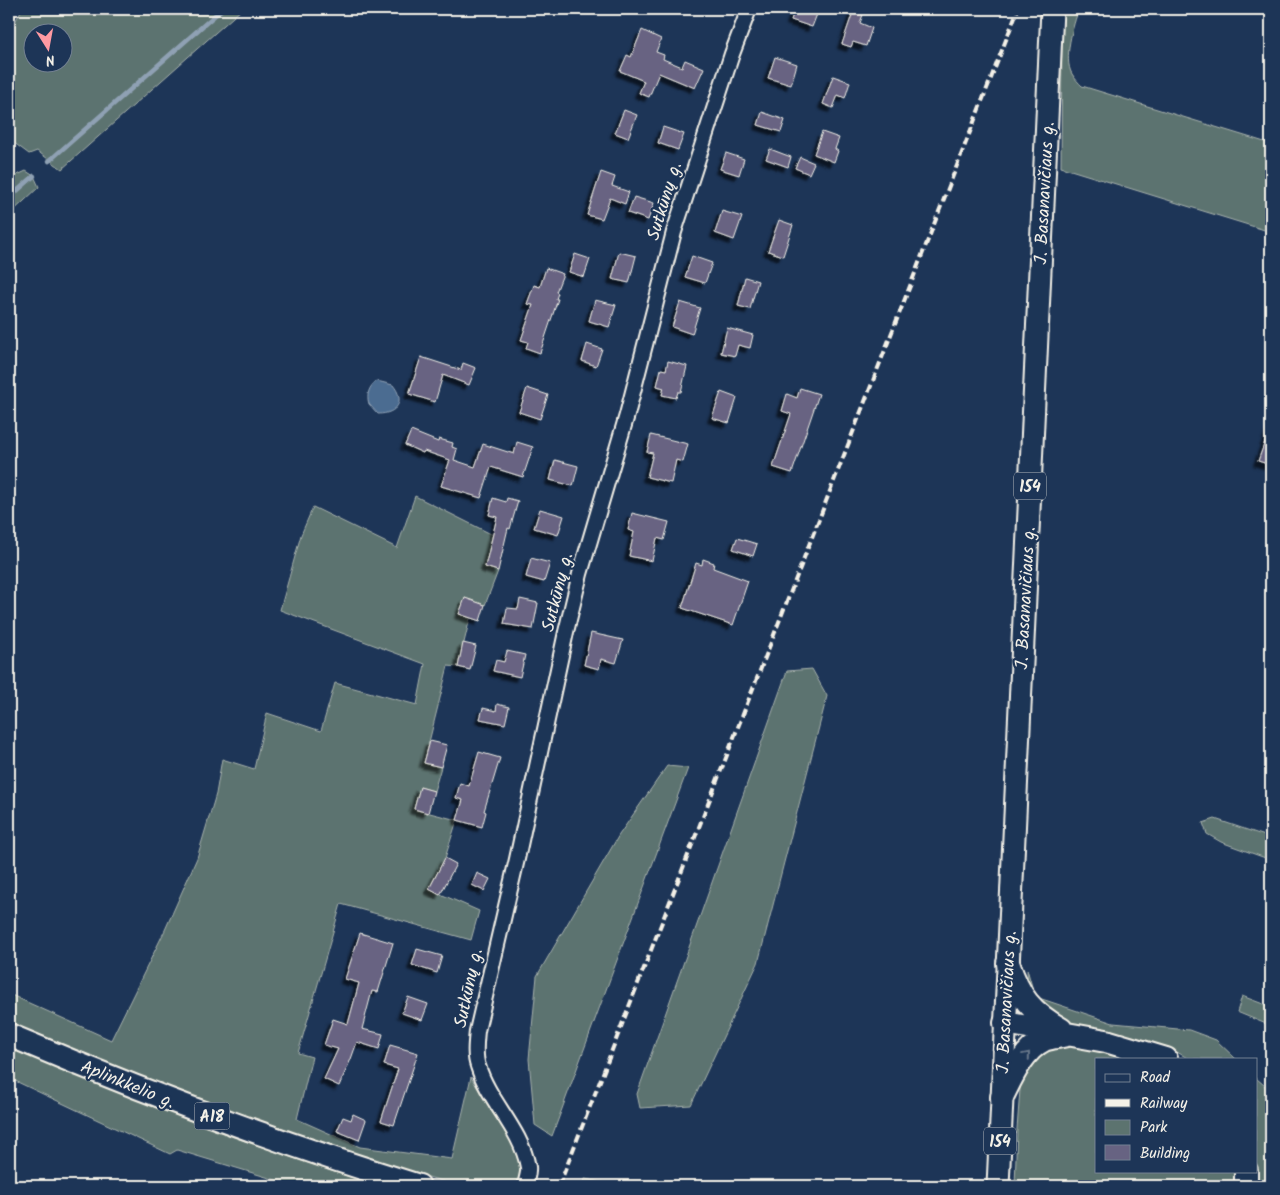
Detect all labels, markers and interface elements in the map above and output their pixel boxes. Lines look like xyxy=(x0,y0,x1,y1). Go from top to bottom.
north arrow xyxy=(22,22,72,72)
text: N xyxy=(44,48,57,71)
street label: J. Basanavičiaus g. xyxy=(1027,121,1064,265)
street label: Sutkūnų g. xyxy=(640,159,691,244)
road number: 154 xyxy=(1014,472,1046,500)
street label: J. Basanavičiaus g. xyxy=(1008,526,1045,670)
street label: Sutkūnų g. xyxy=(535,550,582,635)
street label: J. Basanavičiaus g. xyxy=(989,930,1026,1074)
street label: Sutkūnų g. xyxy=(447,946,492,1031)
one-way arrow xyxy=(1022,1052,1030,1061)
street label: Aplinkkelio g. xyxy=(76,1053,179,1118)
legend xyxy=(1095,1058,1258,1172)
text: Road xyxy=(1140,1066,1171,1090)
text: Railway xyxy=(1140,1092,1188,1116)
road number: A18 xyxy=(194,1102,230,1130)
text: Park xyxy=(1140,1116,1168,1140)
road number: 154 xyxy=(984,1128,1016,1154)
text: Building xyxy=(1140,1142,1190,1166)

